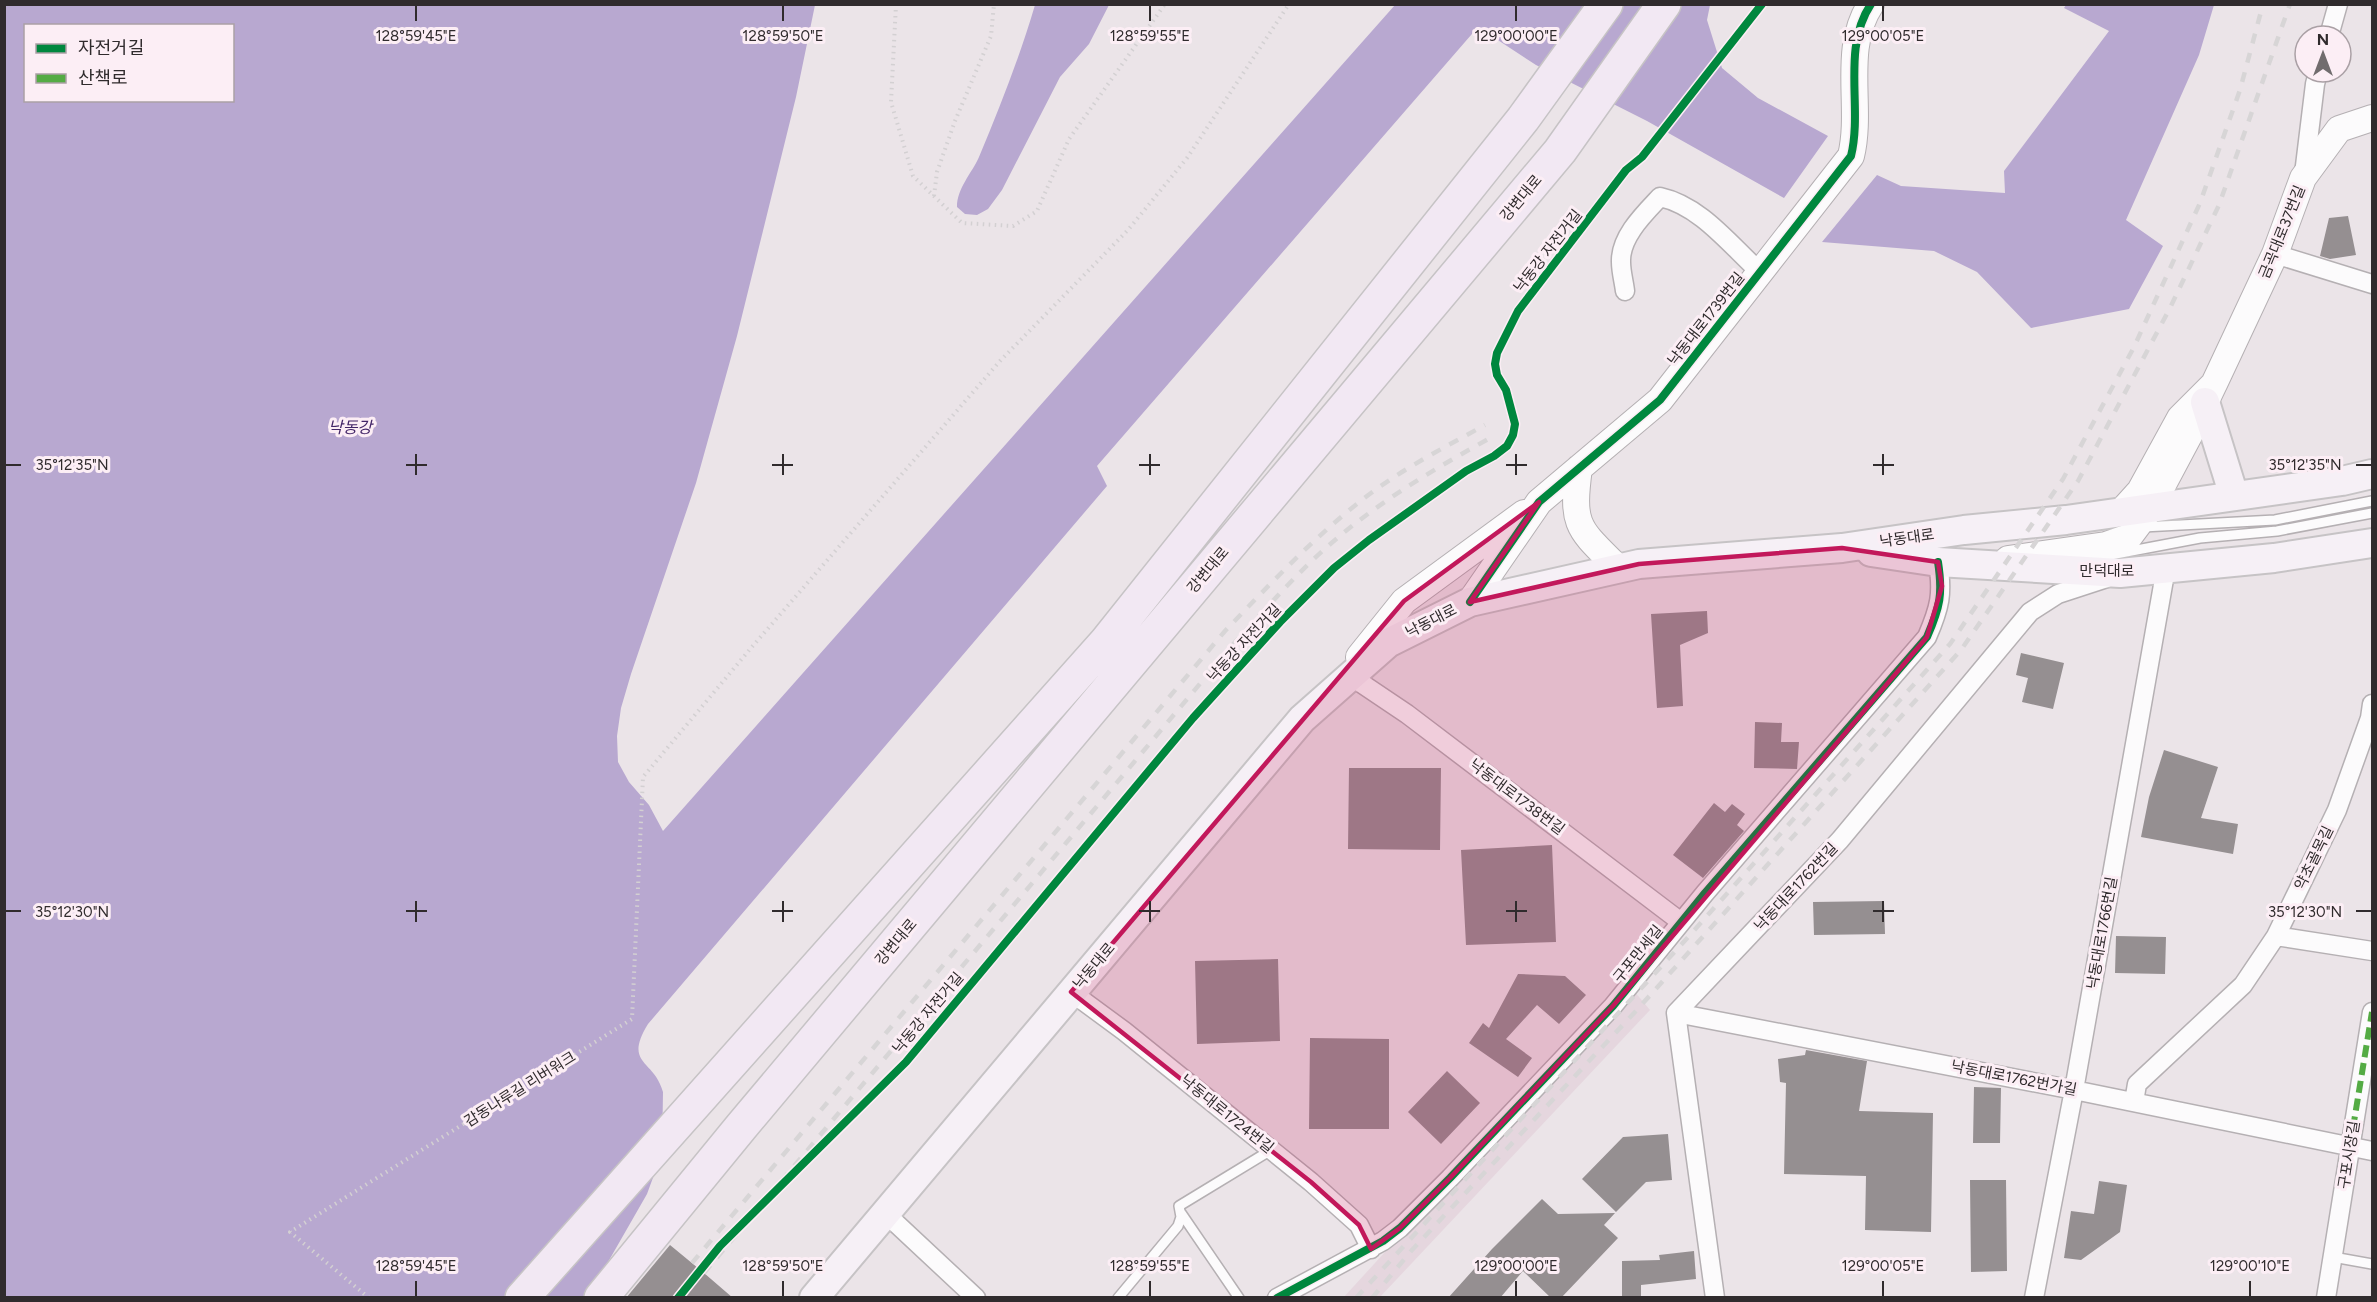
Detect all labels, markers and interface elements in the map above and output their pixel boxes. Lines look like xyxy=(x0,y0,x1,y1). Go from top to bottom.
legend xyxy=(24,24,234,102)
north arrow xyxy=(2293,24,2353,84)
text: 128°59'45"E xyxy=(375,27,457,45)
text: 128°59'50"E xyxy=(742,27,824,45)
text: 128°59'55"E xyxy=(1110,27,1190,45)
text: 129°00'00"E xyxy=(1474,27,1558,45)
text: 129°00'05"E xyxy=(1842,27,1924,45)
text: N xyxy=(2317,30,2329,49)
text: 자전거길 xyxy=(78,37,144,59)
text: 산책로 xyxy=(78,67,128,89)
street label: 강변대로 xyxy=(1496,171,1546,225)
street label: 금곡대로37번길 xyxy=(2255,183,2309,281)
street label: 낙동강 자전거길 xyxy=(1510,206,1586,296)
street label: 낙동대로1739번길 xyxy=(1664,269,1748,369)
water label: 낙동강 xyxy=(328,418,374,437)
text: 35°12'35"N xyxy=(35,456,109,474)
text: 35°12'35"N xyxy=(2268,456,2342,474)
street label: 낙동대로 xyxy=(1878,525,1936,551)
street label: 강변대로 xyxy=(1183,543,1233,597)
street label: 만덕대로 xyxy=(2079,562,2135,580)
street label: 낙동강 자전거길 xyxy=(1203,600,1285,686)
street label: 낙동대로 xyxy=(1402,600,1460,642)
street label: 낙동대로1738번길 xyxy=(1466,755,1568,839)
street label: 약초골목길 xyxy=(2291,823,2337,893)
street label: 낙동대로1762번길 xyxy=(1751,839,1841,935)
street label: 낙동대로1766번길 xyxy=(2083,875,2121,991)
text: 35°12'30"N xyxy=(35,903,109,921)
text: 35°12'30"N xyxy=(2268,903,2342,921)
street label: 강변대로 xyxy=(871,915,921,969)
street label: 구포만세길 xyxy=(1609,922,1667,986)
street label: 낙동대로 xyxy=(1069,939,1119,993)
street label: 낙동강 자전거길 xyxy=(889,969,967,1057)
street label: 감동나루길 리버워크 xyxy=(461,1047,579,1131)
street label: 낙동대로1762번가길 xyxy=(1950,1057,2078,1099)
street label: 낙동대로1724번길 xyxy=(1177,1071,1277,1157)
street label: 구포시장길 xyxy=(2335,1120,2363,1190)
text: 128°59'45"E xyxy=(375,1257,457,1275)
text: 128°59'50"E xyxy=(742,1257,824,1275)
text: 128°59'55"E xyxy=(1110,1257,1190,1275)
text: 129°00'00"E xyxy=(1474,1257,1558,1275)
text: 129°00'05"E xyxy=(1842,1257,1924,1275)
text: 129°00'10"E xyxy=(2210,1257,2290,1275)

